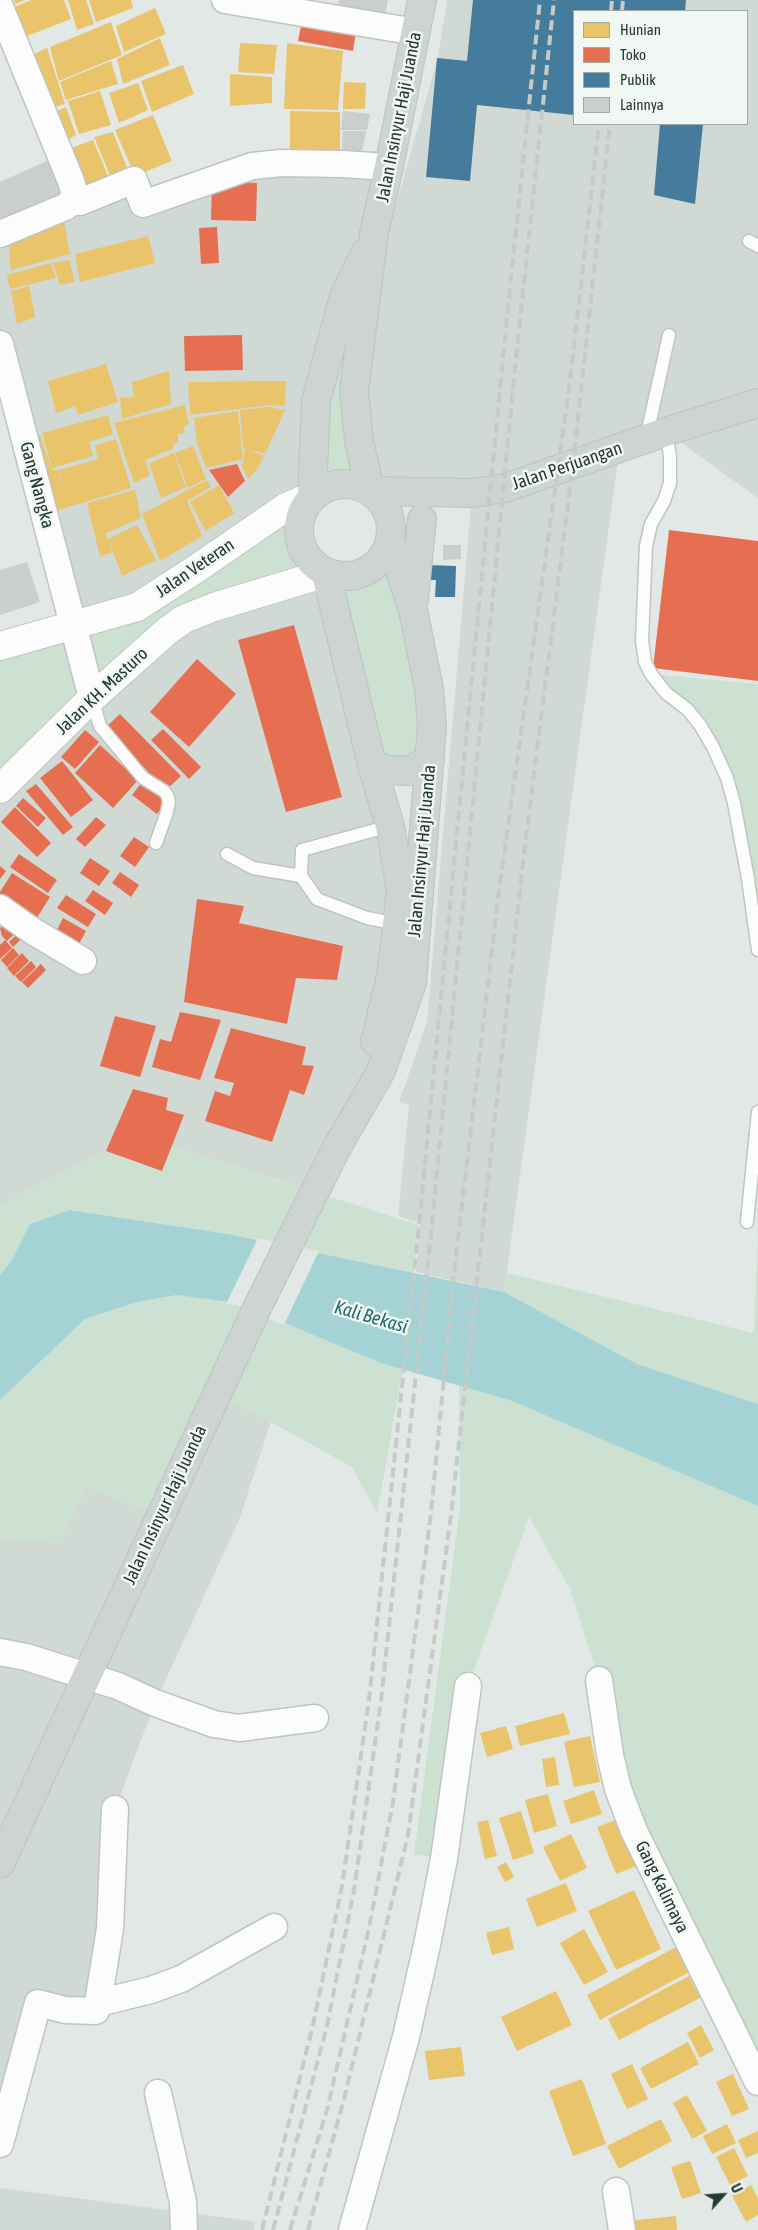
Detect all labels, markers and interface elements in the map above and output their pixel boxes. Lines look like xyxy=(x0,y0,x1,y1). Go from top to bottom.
legend xyxy=(573,10,748,125)
text: Hunian xyxy=(620,21,661,38)
street label: Jalan Insinyur Haji Juanda xyxy=(372,30,426,204)
text: Toko xyxy=(620,46,646,63)
text: Publik xyxy=(620,71,656,88)
text: Lainnya xyxy=(620,96,664,113)
street label: Jalan Perjuangan xyxy=(509,437,625,495)
street label: Gang Nangka xyxy=(15,439,59,531)
street label: Jalan Veteran xyxy=(152,534,238,602)
street label: Jalan KH. Masturo xyxy=(52,643,152,739)
street label: Jalan Insinyur Haji Juanda xyxy=(404,764,440,938)
water label: Kali Bekasi xyxy=(332,1296,410,1338)
street label: Jalan Insinyur Haji Juanda xyxy=(119,1422,211,1588)
street label: Gang Kalimaya xyxy=(630,1838,694,1936)
north arrow xyxy=(698,2170,748,2220)
text: U xyxy=(727,2181,745,2196)

